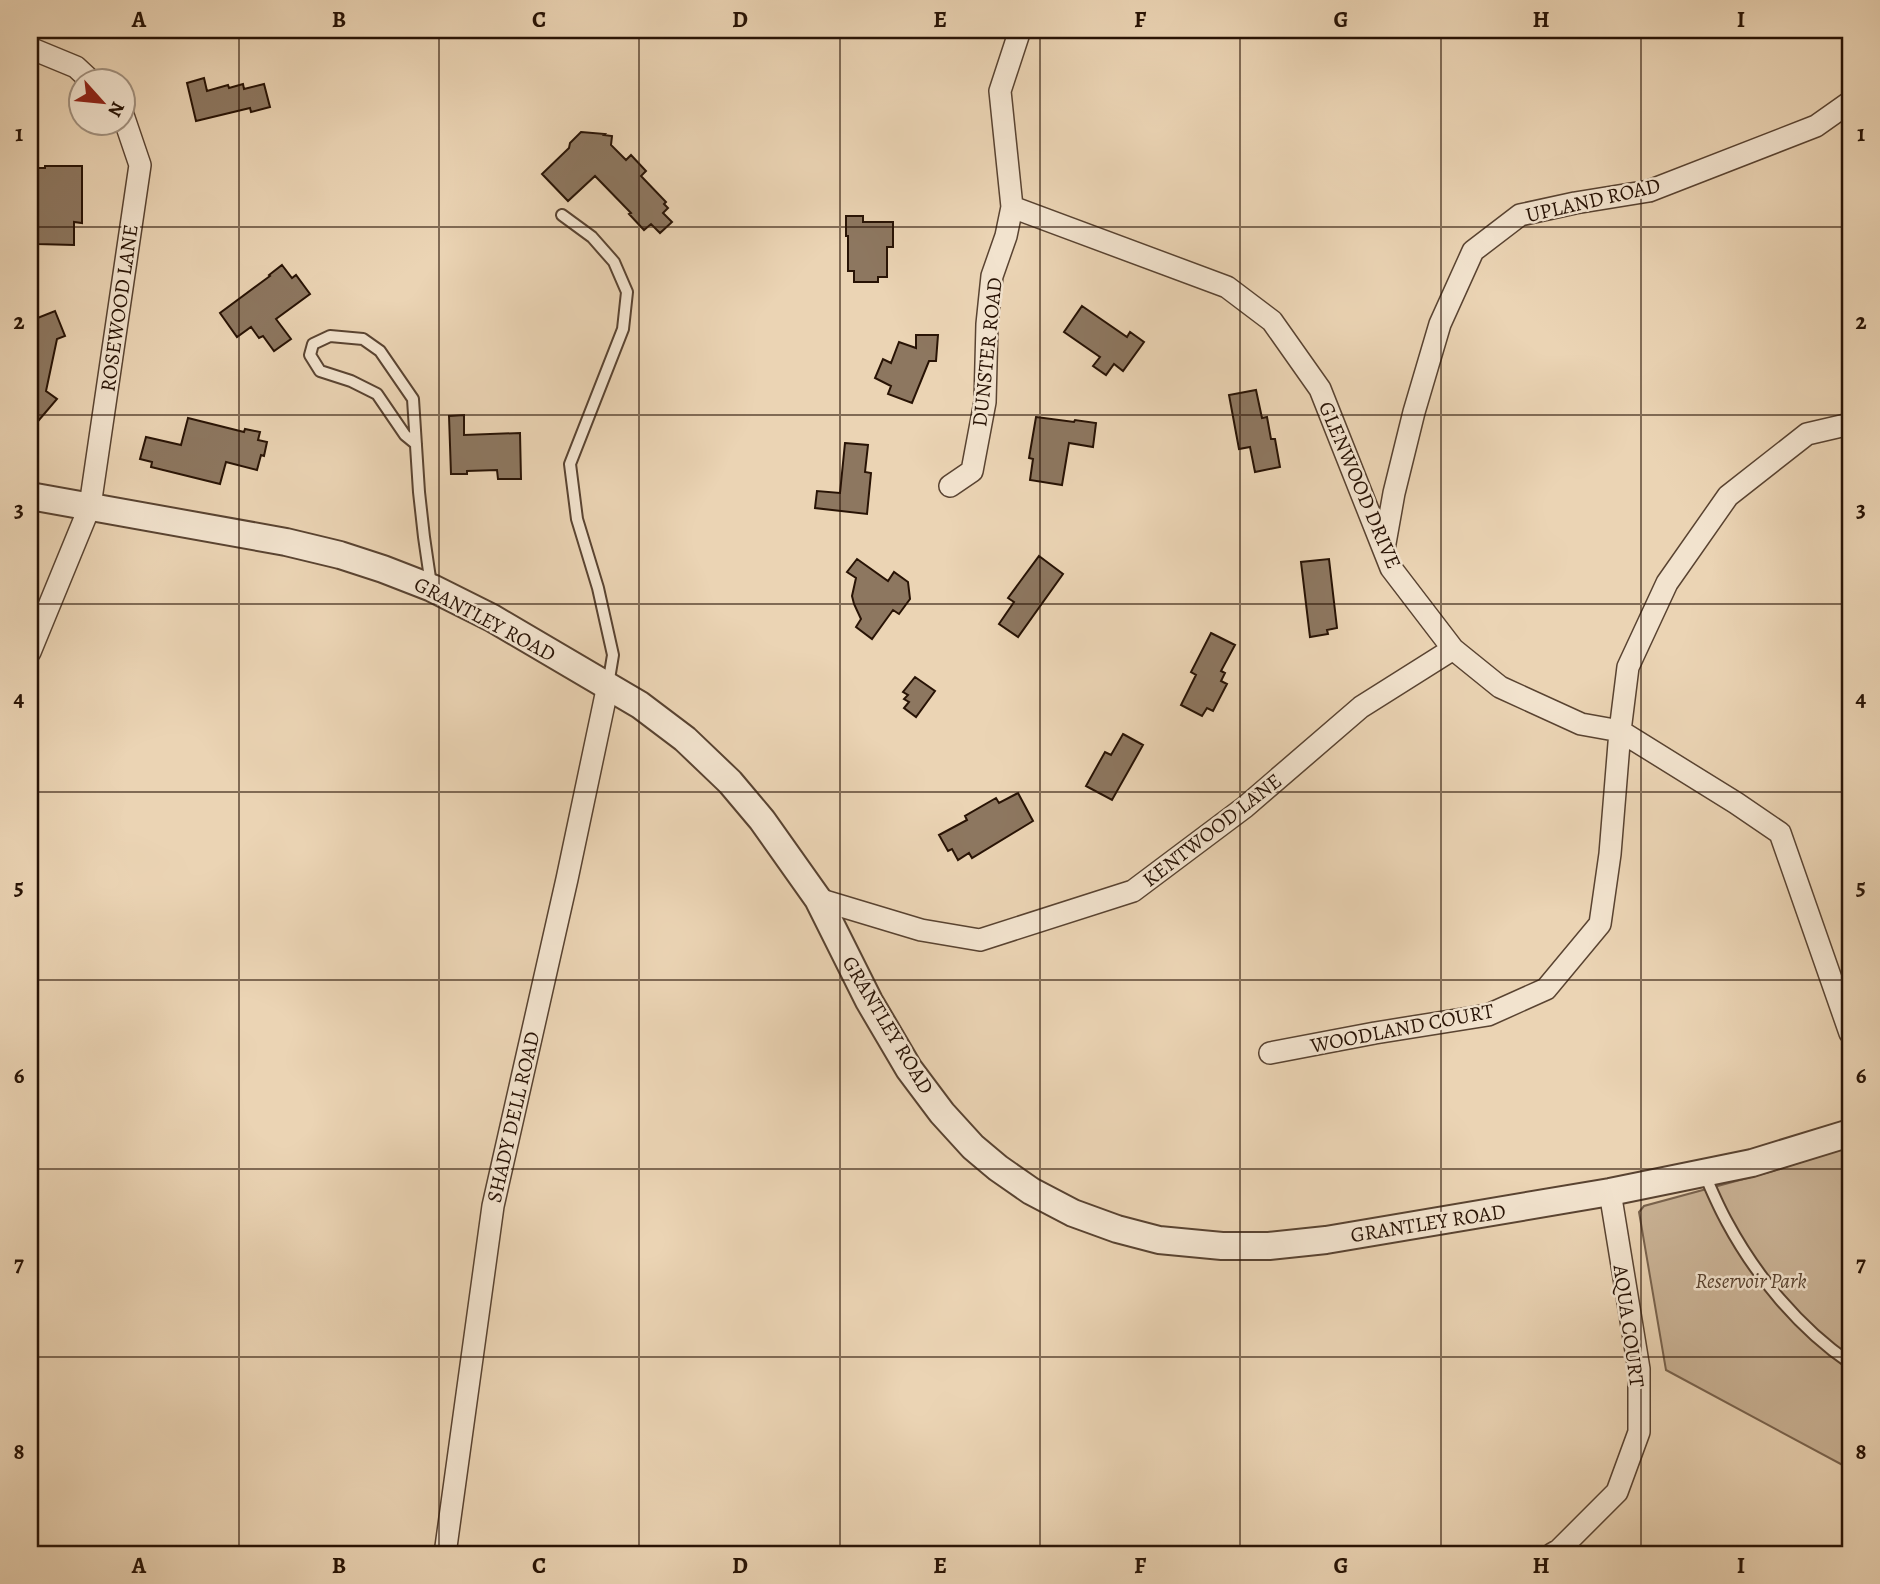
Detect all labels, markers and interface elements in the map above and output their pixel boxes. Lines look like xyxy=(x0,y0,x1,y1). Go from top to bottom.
text: A xyxy=(131,4,147,35)
text: B xyxy=(332,4,346,35)
text: C xyxy=(532,4,546,35)
text: D xyxy=(732,4,748,35)
text: E xyxy=(933,4,947,35)
text: F xyxy=(1134,4,1147,35)
text: G xyxy=(1333,4,1349,35)
text: H xyxy=(1532,4,1550,35)
text: I xyxy=(1737,4,1745,35)
north arrow xyxy=(66,66,136,136)
text: N xyxy=(101,97,131,121)
text: 1 xyxy=(15,118,23,149)
text: 1 xyxy=(1857,118,1865,149)
street label: UPLAND ROAD xyxy=(1523,171,1663,229)
street label: ROSEWOOD LANE xyxy=(93,223,145,393)
street label: DUNSTER ROAD xyxy=(965,276,1009,428)
text: 2 xyxy=(13,306,25,337)
text: 2 xyxy=(1855,306,1867,337)
street label: GLENWOOD DRIVE xyxy=(1312,397,1408,573)
text: 3 xyxy=(14,494,24,525)
text: 3 xyxy=(1856,494,1866,525)
street label: GRANTLEY ROAD xyxy=(409,570,561,668)
text: 4 xyxy=(14,683,25,714)
text: 4 xyxy=(1856,683,1867,714)
street label: KENTWOOD LANE xyxy=(1137,767,1287,893)
text: 5 xyxy=(14,871,24,902)
text: 5 xyxy=(1856,871,1866,902)
street label: GRANTLEY ROAD xyxy=(836,951,940,1099)
street label: WOODLAND COURT xyxy=(1307,996,1497,1060)
street label: SHADY DELL ROAD xyxy=(480,1029,546,1205)
text: 6 xyxy=(14,1060,25,1091)
text: 6 xyxy=(1856,1060,1867,1091)
street label: GRANTLEY ROAD xyxy=(1348,1197,1508,1249)
text: 7 xyxy=(14,1248,24,1279)
text: 7 xyxy=(1856,1248,1866,1279)
street label: AQUA COURT xyxy=(1606,1262,1652,1389)
park label: Reservoir Park xyxy=(1695,1267,1807,1295)
text: 8 xyxy=(13,1436,25,1467)
text: 8 xyxy=(1855,1436,1867,1467)
text: A xyxy=(131,1550,147,1581)
text: B xyxy=(332,1550,346,1581)
text: C xyxy=(532,1550,546,1581)
text: D xyxy=(732,1550,748,1581)
text: E xyxy=(933,1550,947,1581)
text: F xyxy=(1134,1550,1147,1581)
text: G xyxy=(1333,1550,1349,1581)
text: H xyxy=(1532,1550,1550,1581)
text: I xyxy=(1737,1550,1745,1581)

